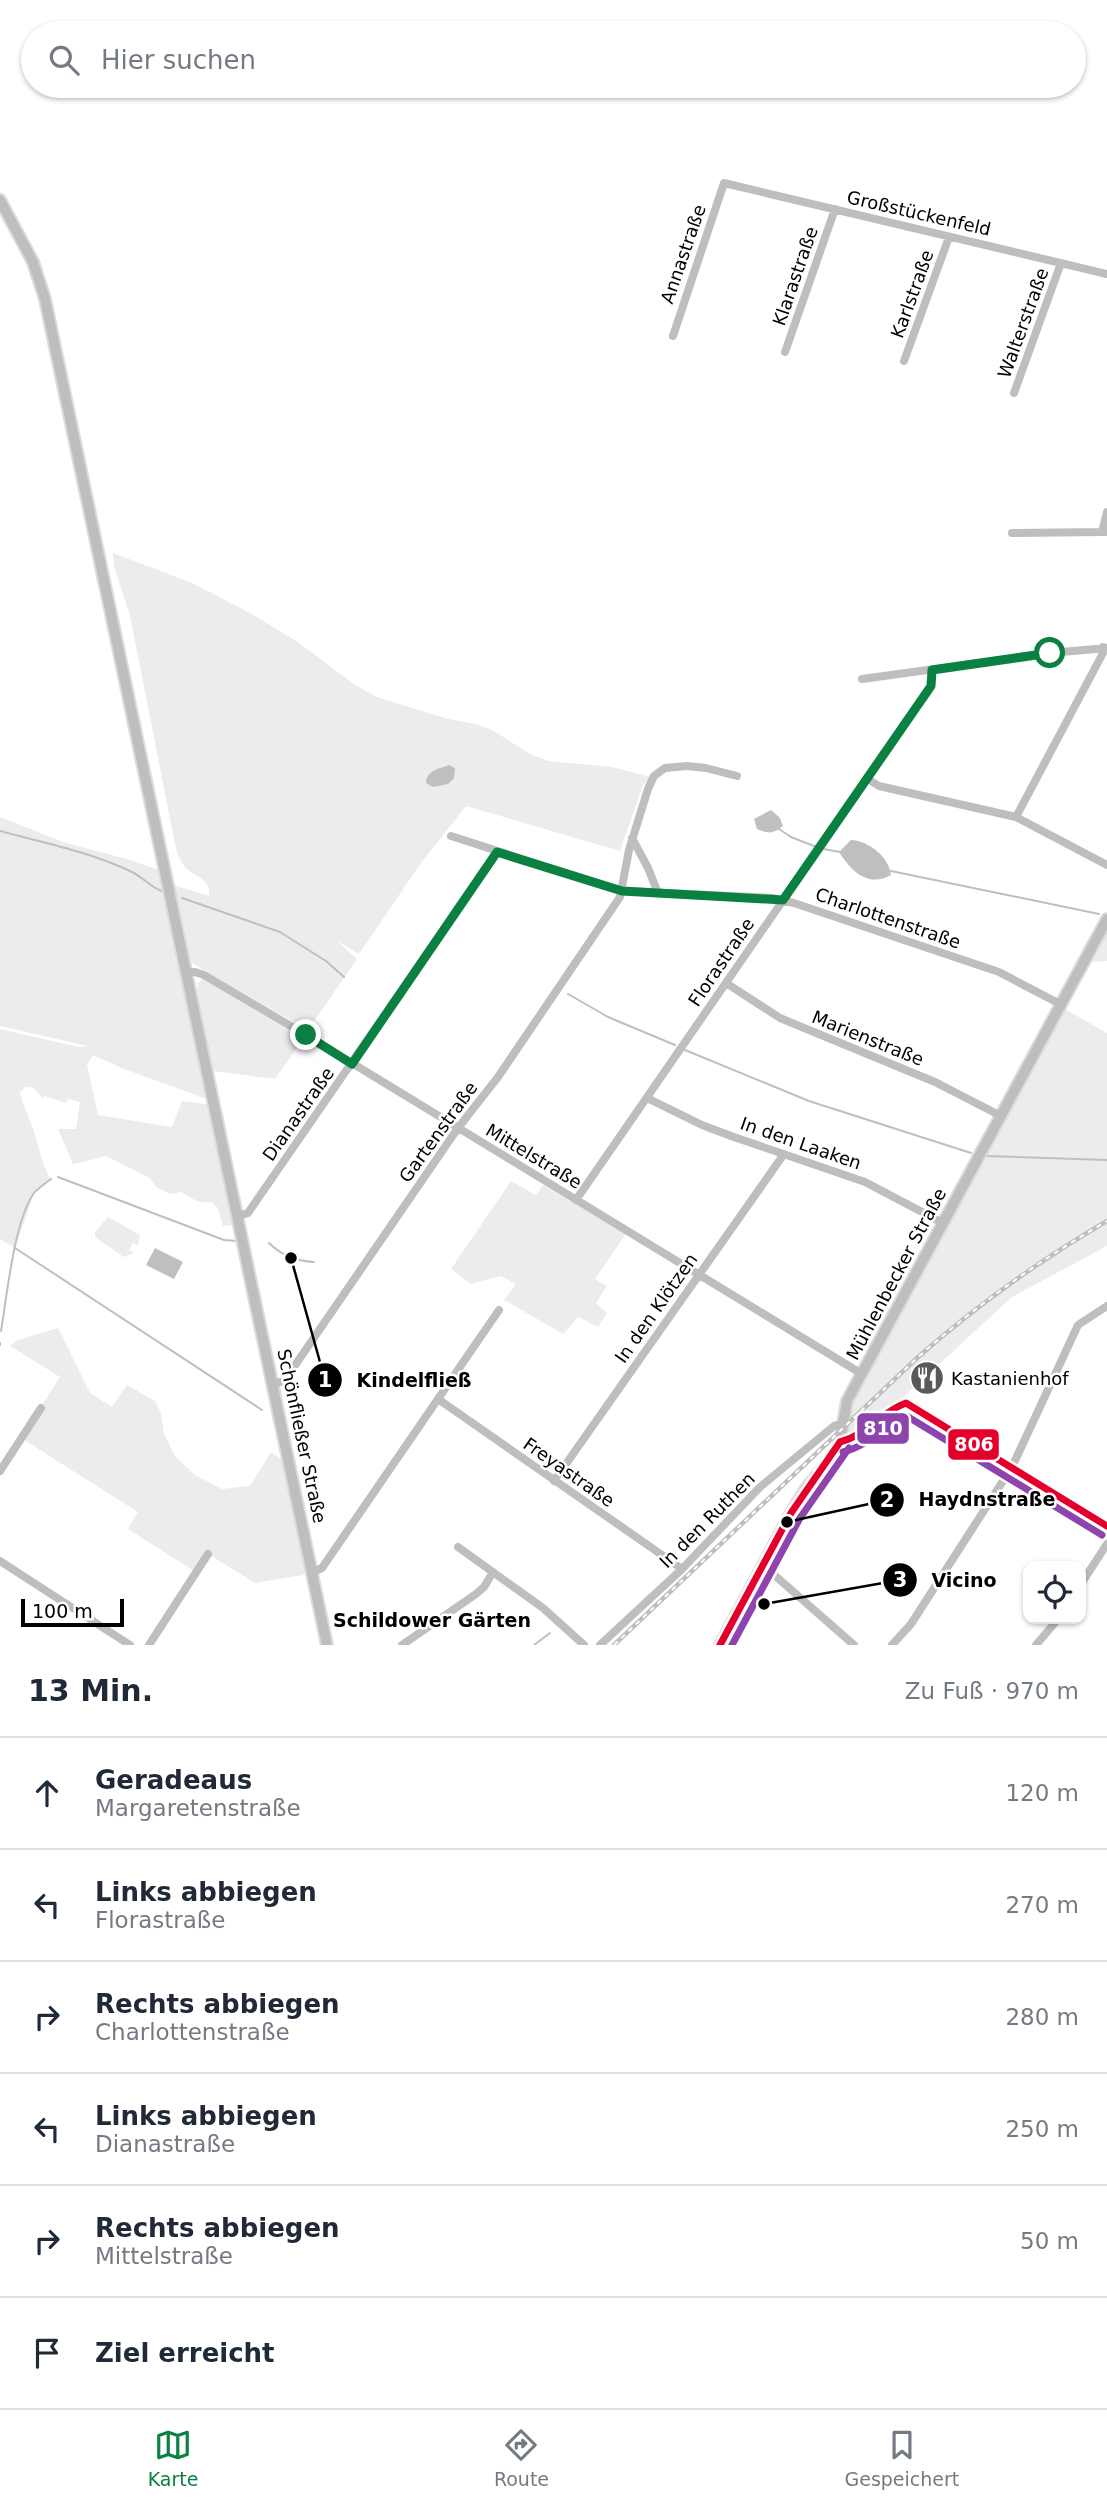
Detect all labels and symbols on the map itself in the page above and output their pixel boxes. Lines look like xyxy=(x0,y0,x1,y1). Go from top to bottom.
street label: Großstückenfeld xyxy=(845,186,993,240)
street label: Annastraße xyxy=(656,202,710,306)
street label: Klarastraße xyxy=(768,224,822,328)
street label: Karlstraße xyxy=(886,247,938,341)
street label: Walterstraße xyxy=(993,265,1053,381)
route start xyxy=(1034,637,1065,668)
street label: Charlottenstraße xyxy=(813,883,963,953)
street label: Florastraße xyxy=(684,914,758,1010)
street label: Marienstraße xyxy=(809,1006,927,1070)
route end xyxy=(290,1019,321,1050)
street label: Dianastraße xyxy=(258,1063,338,1165)
street label: Gartenstraße xyxy=(394,1078,482,1186)
street label: In den Laaken xyxy=(738,1112,864,1174)
street label: Mittelstraße xyxy=(482,1119,586,1193)
street label: Mühlenbecker Straße xyxy=(842,1185,950,1363)
street label: In den Klötzen xyxy=(610,1249,702,1367)
street label: Schönfließer Straße xyxy=(273,1347,331,1525)
restaurant icon: Kastanienhof xyxy=(908,1359,946,1397)
callout: Kindelfließ xyxy=(308,1360,485,1400)
text: 1 xyxy=(318,1368,332,1392)
place label: Kastanienhof xyxy=(951,1368,1069,1389)
text: Kindelfließ xyxy=(357,1369,471,1391)
line badge: 810 xyxy=(856,1412,910,1445)
text: 810 xyxy=(863,1417,903,1439)
line badge: 806 xyxy=(947,1428,1000,1461)
street label: Freyastraße xyxy=(520,1433,618,1511)
text: 806 xyxy=(954,1433,994,1455)
street label: In den Ruthen xyxy=(655,1468,759,1572)
callout: Haydnstraße xyxy=(870,1480,1070,1520)
text: 2 xyxy=(880,1488,894,1512)
text: Haydnstraße xyxy=(919,1488,1055,1510)
callout: Vicino xyxy=(882,1560,1010,1600)
text: 3 xyxy=(893,1568,907,1592)
text: Vicino xyxy=(931,1569,997,1591)
scale bar xyxy=(21,1596,124,1628)
district label: Schildower Gärten xyxy=(333,1609,531,1631)

